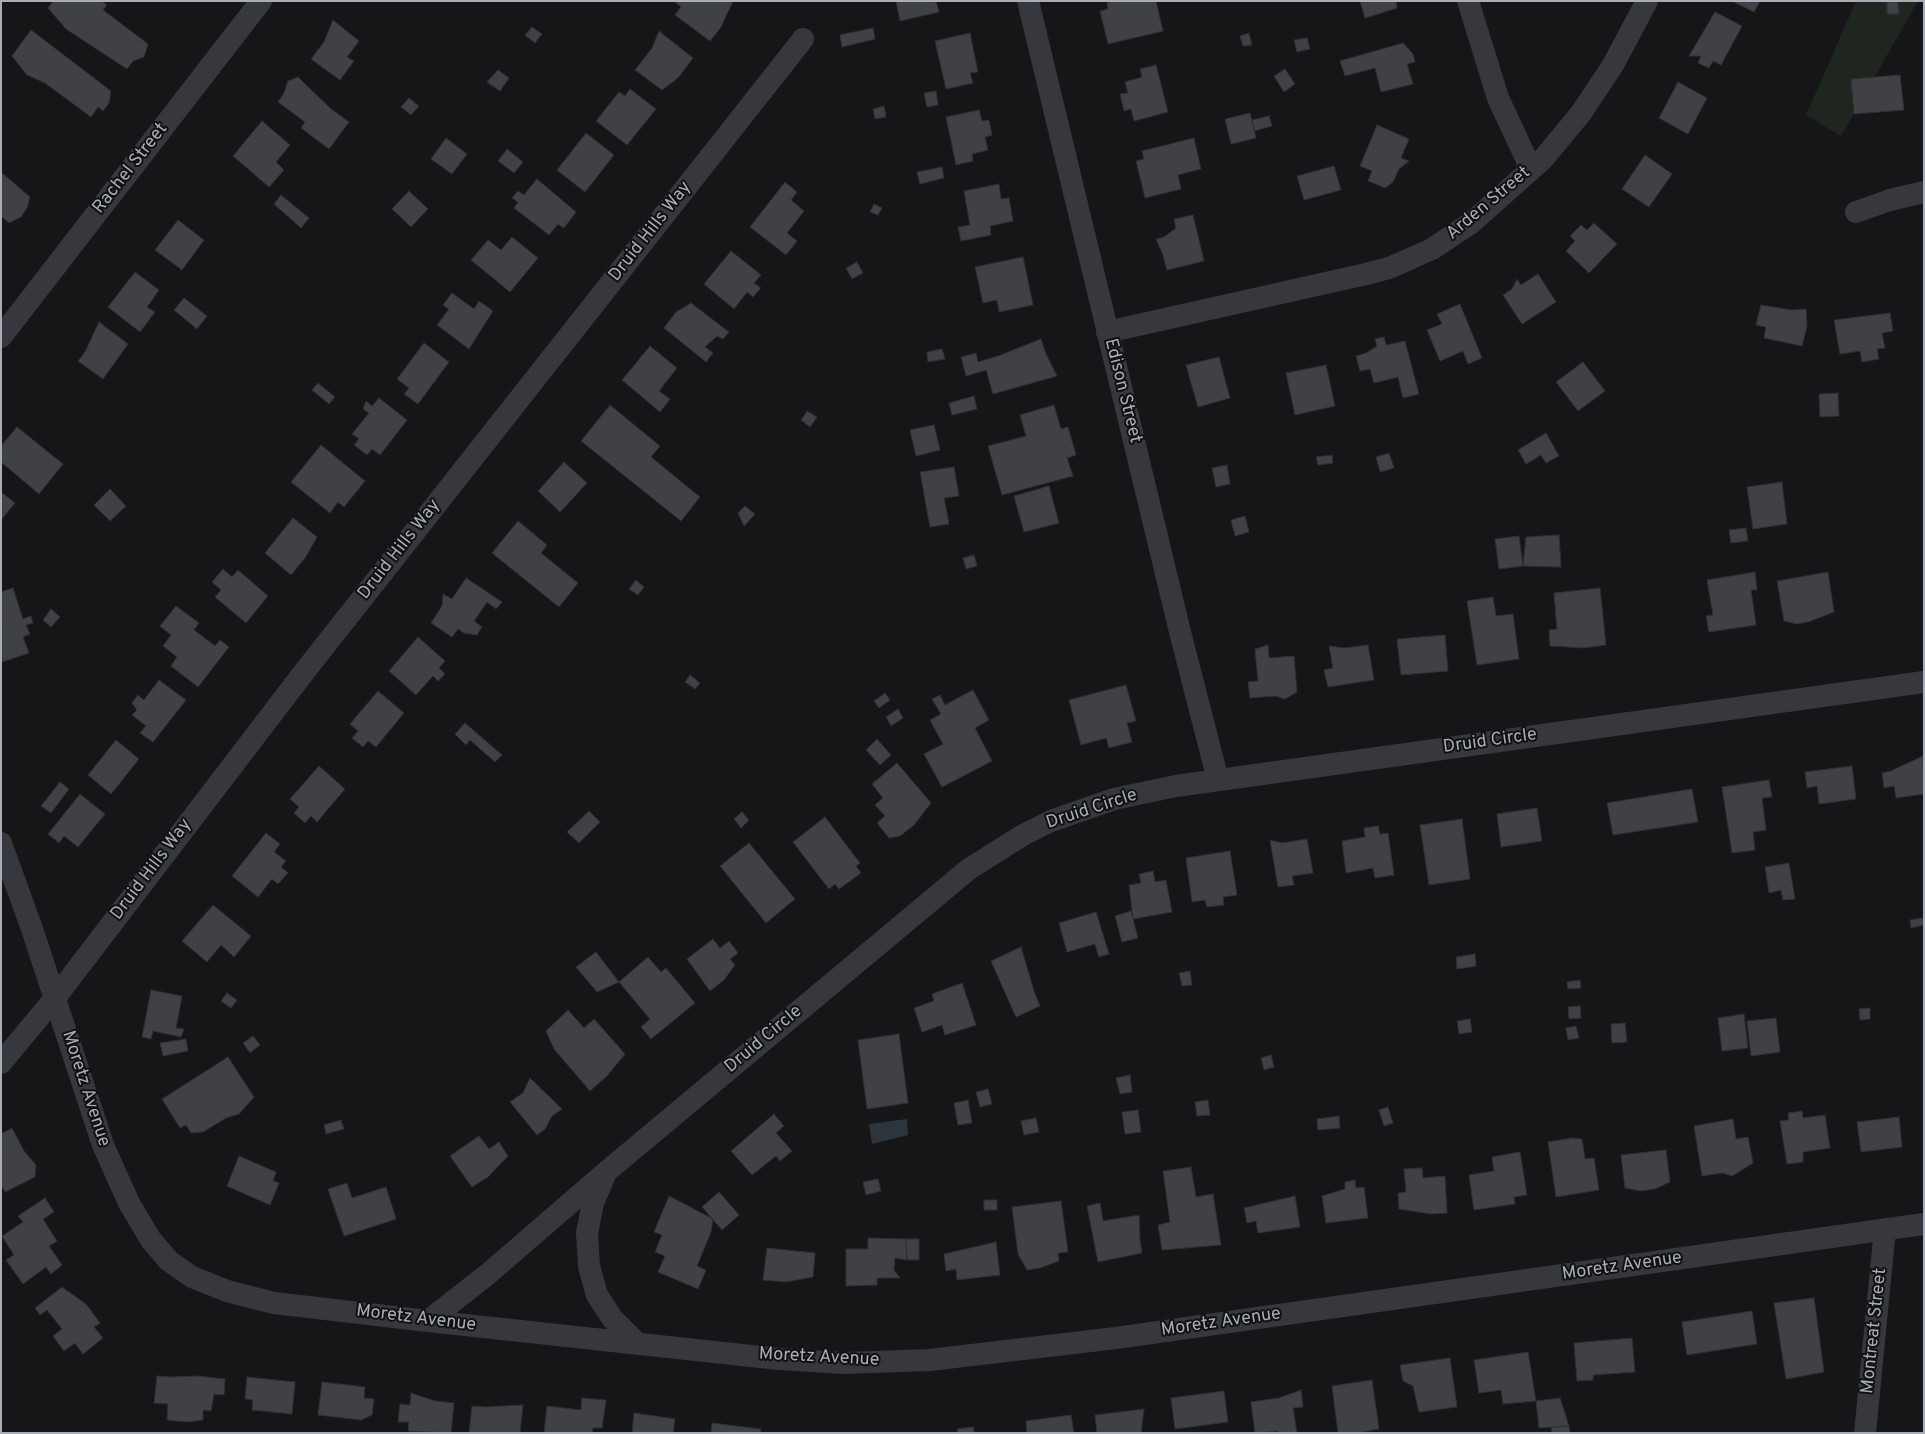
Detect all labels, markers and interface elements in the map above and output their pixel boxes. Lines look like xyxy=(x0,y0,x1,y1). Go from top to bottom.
street label: Rachel Street xyxy=(89,119,173,219)
street label: Arden Street xyxy=(1443,163,1535,245)
street label: Druid Hills Way xyxy=(605,178,697,286)
street label: Edison Street xyxy=(1099,336,1145,446)
street label: Druid Hills Way xyxy=(354,496,446,604)
street label: Druid Circle xyxy=(1442,725,1538,759)
street label: Druid Circle xyxy=(1044,785,1140,835)
street label: Druid Hills Way xyxy=(107,815,197,925)
street label: Druid Circle xyxy=(721,1001,807,1079)
street label: Moretz Avenue xyxy=(56,1028,114,1150)
street label: Moretz Avenue xyxy=(1561,1248,1683,1286)
street label: Montreat Street xyxy=(1858,1267,1892,1395)
street label: Moretz Avenue xyxy=(355,1301,477,1337)
street label: Moretz Avenue xyxy=(1160,1304,1282,1342)
street label: Moretz Avenue xyxy=(758,1344,880,1372)

